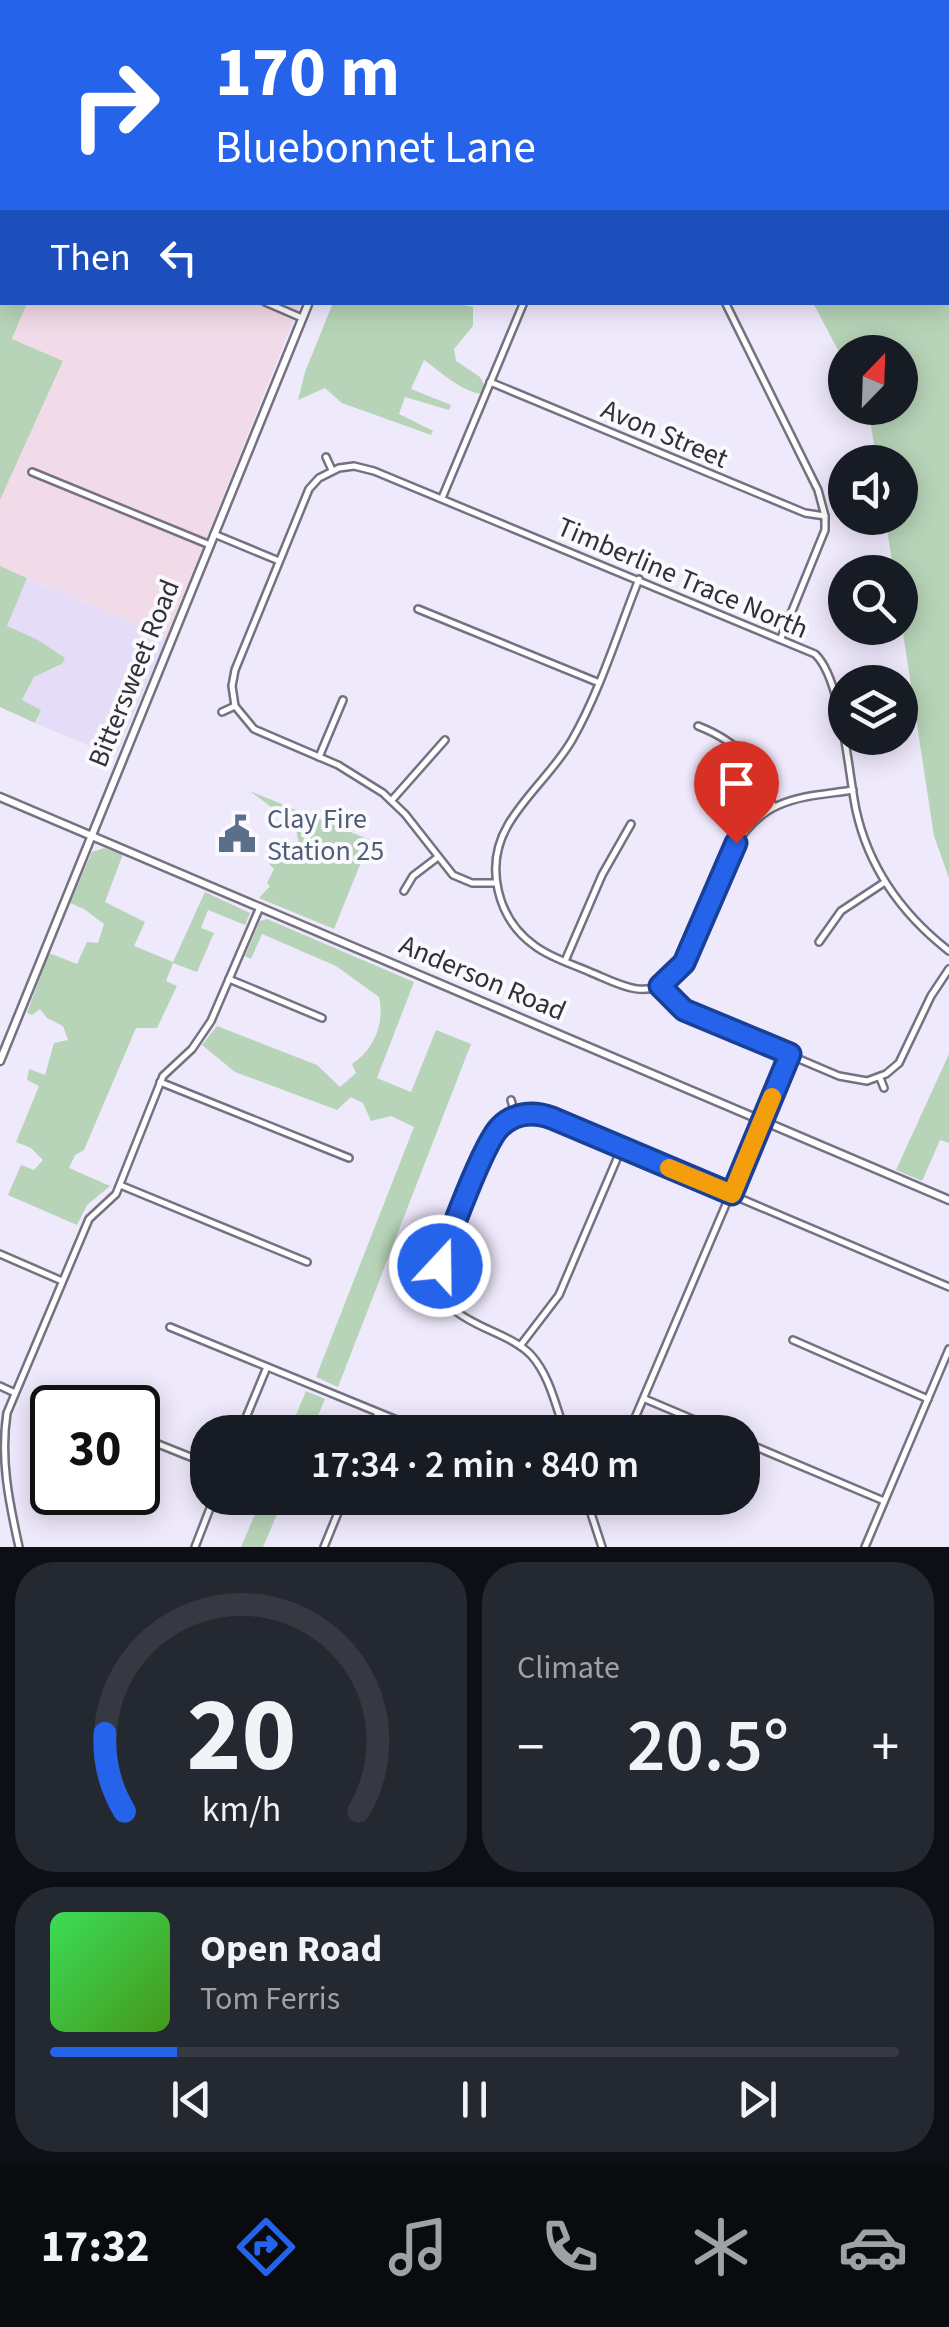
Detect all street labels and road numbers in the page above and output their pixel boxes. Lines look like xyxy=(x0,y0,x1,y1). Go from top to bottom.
street label: Avon Street xyxy=(595,389,735,479)
street label: Timberline Trace North xyxy=(551,507,814,649)
street label: Bittersweet Road xyxy=(78,574,190,773)
street label: Anderson Road xyxy=(393,925,572,1031)

